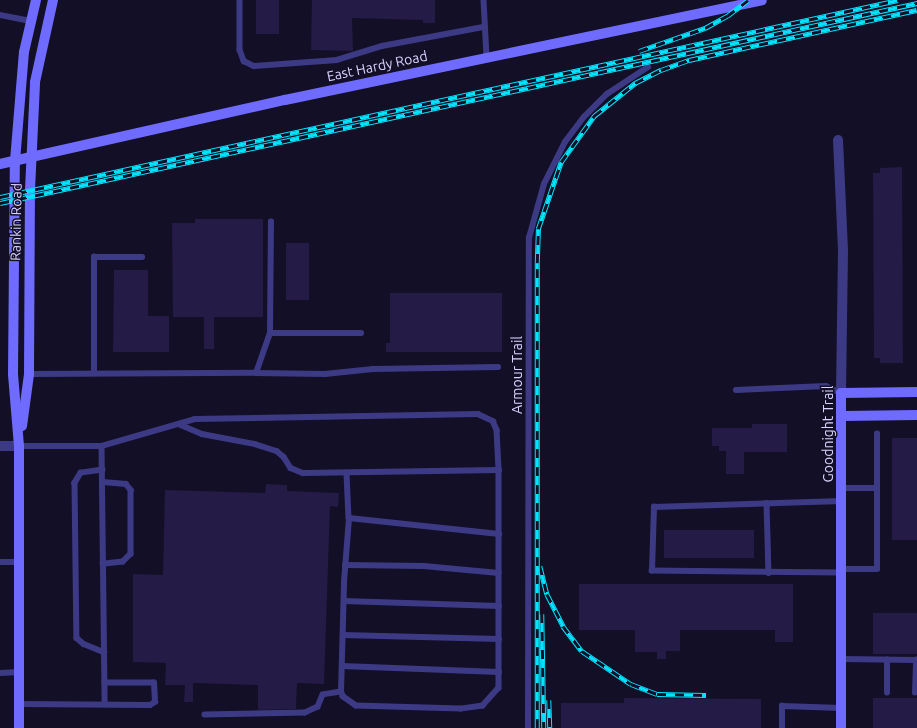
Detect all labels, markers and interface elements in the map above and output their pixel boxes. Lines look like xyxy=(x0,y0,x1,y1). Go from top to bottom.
street label: East Hardy Road xyxy=(325,47,429,85)
street label: Rankin Road xyxy=(7,183,25,261)
street label: Armour Trail xyxy=(509,336,525,414)
street label: Goodnight Trail xyxy=(820,386,836,482)

